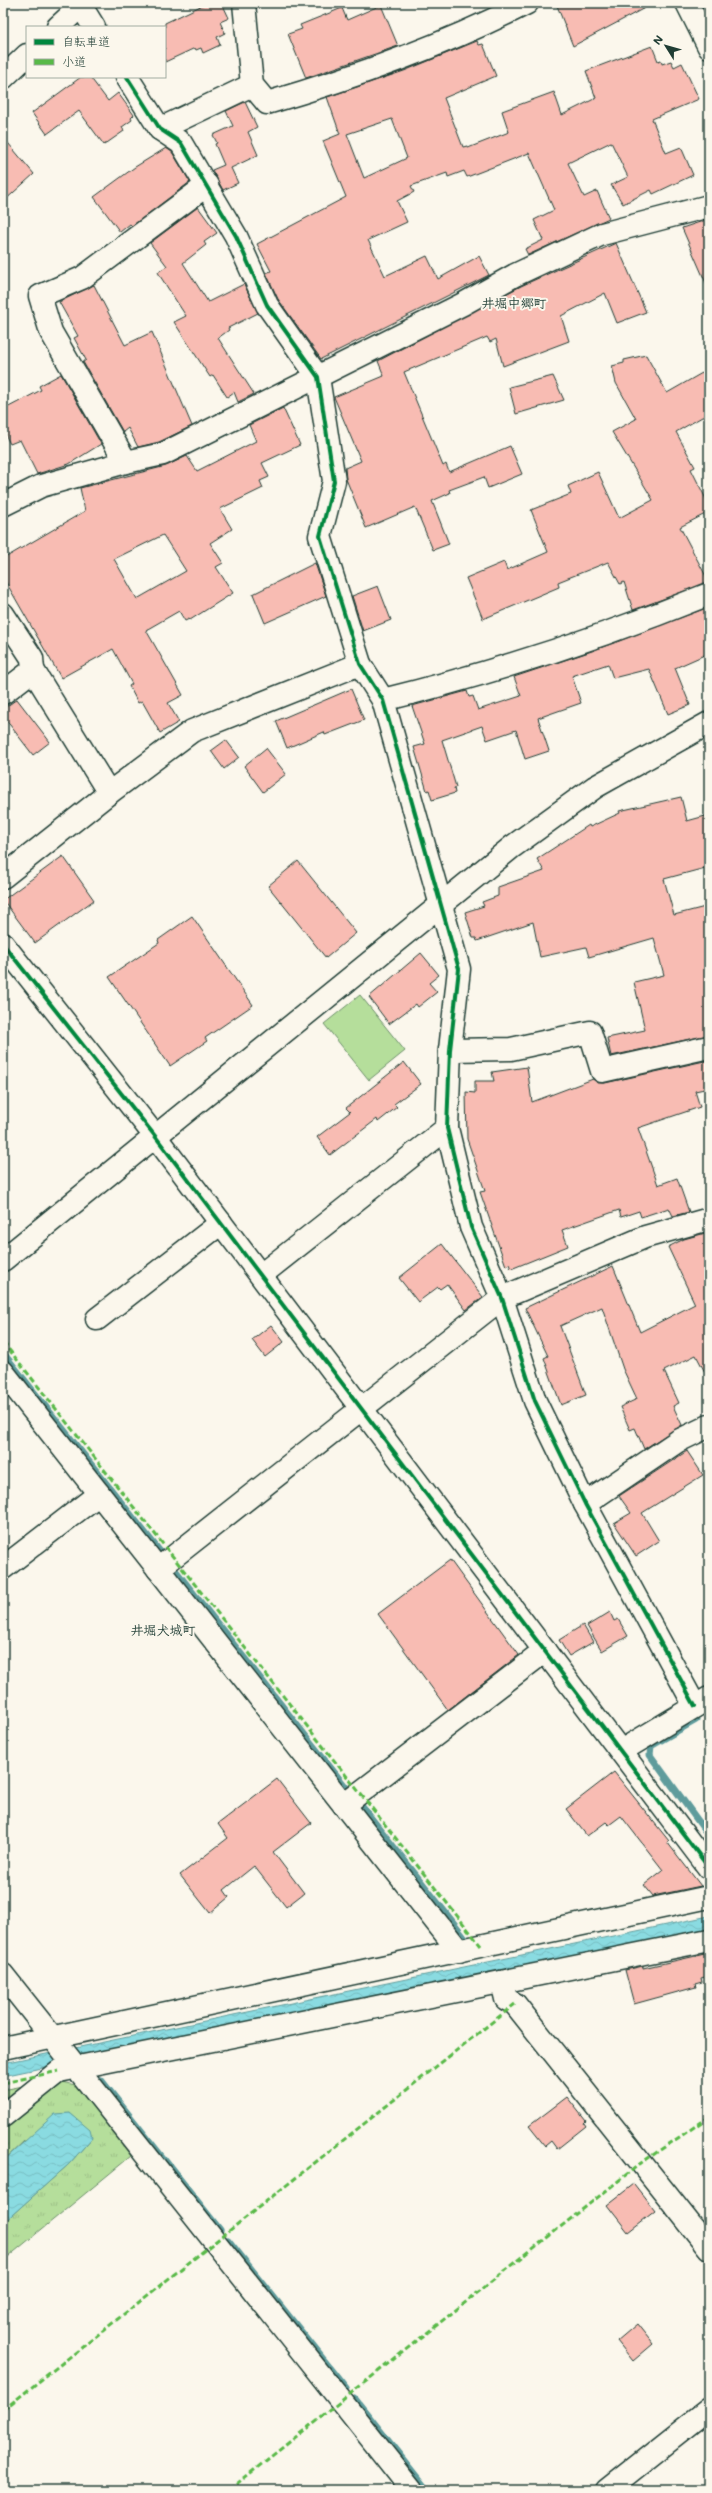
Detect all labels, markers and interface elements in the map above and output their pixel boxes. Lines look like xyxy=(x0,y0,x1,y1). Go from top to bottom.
legend xyxy=(26,26,166,78)
north arrow xyxy=(646,26,686,66)
text: N xyxy=(649,32,666,48)
text: 自転車道 xyxy=(62,33,110,49)
text: 小道 xyxy=(62,53,86,69)
district label: 井堀中郷町 xyxy=(481,294,547,311)
district label: 井堀犬城町 xyxy=(130,1621,196,1638)

